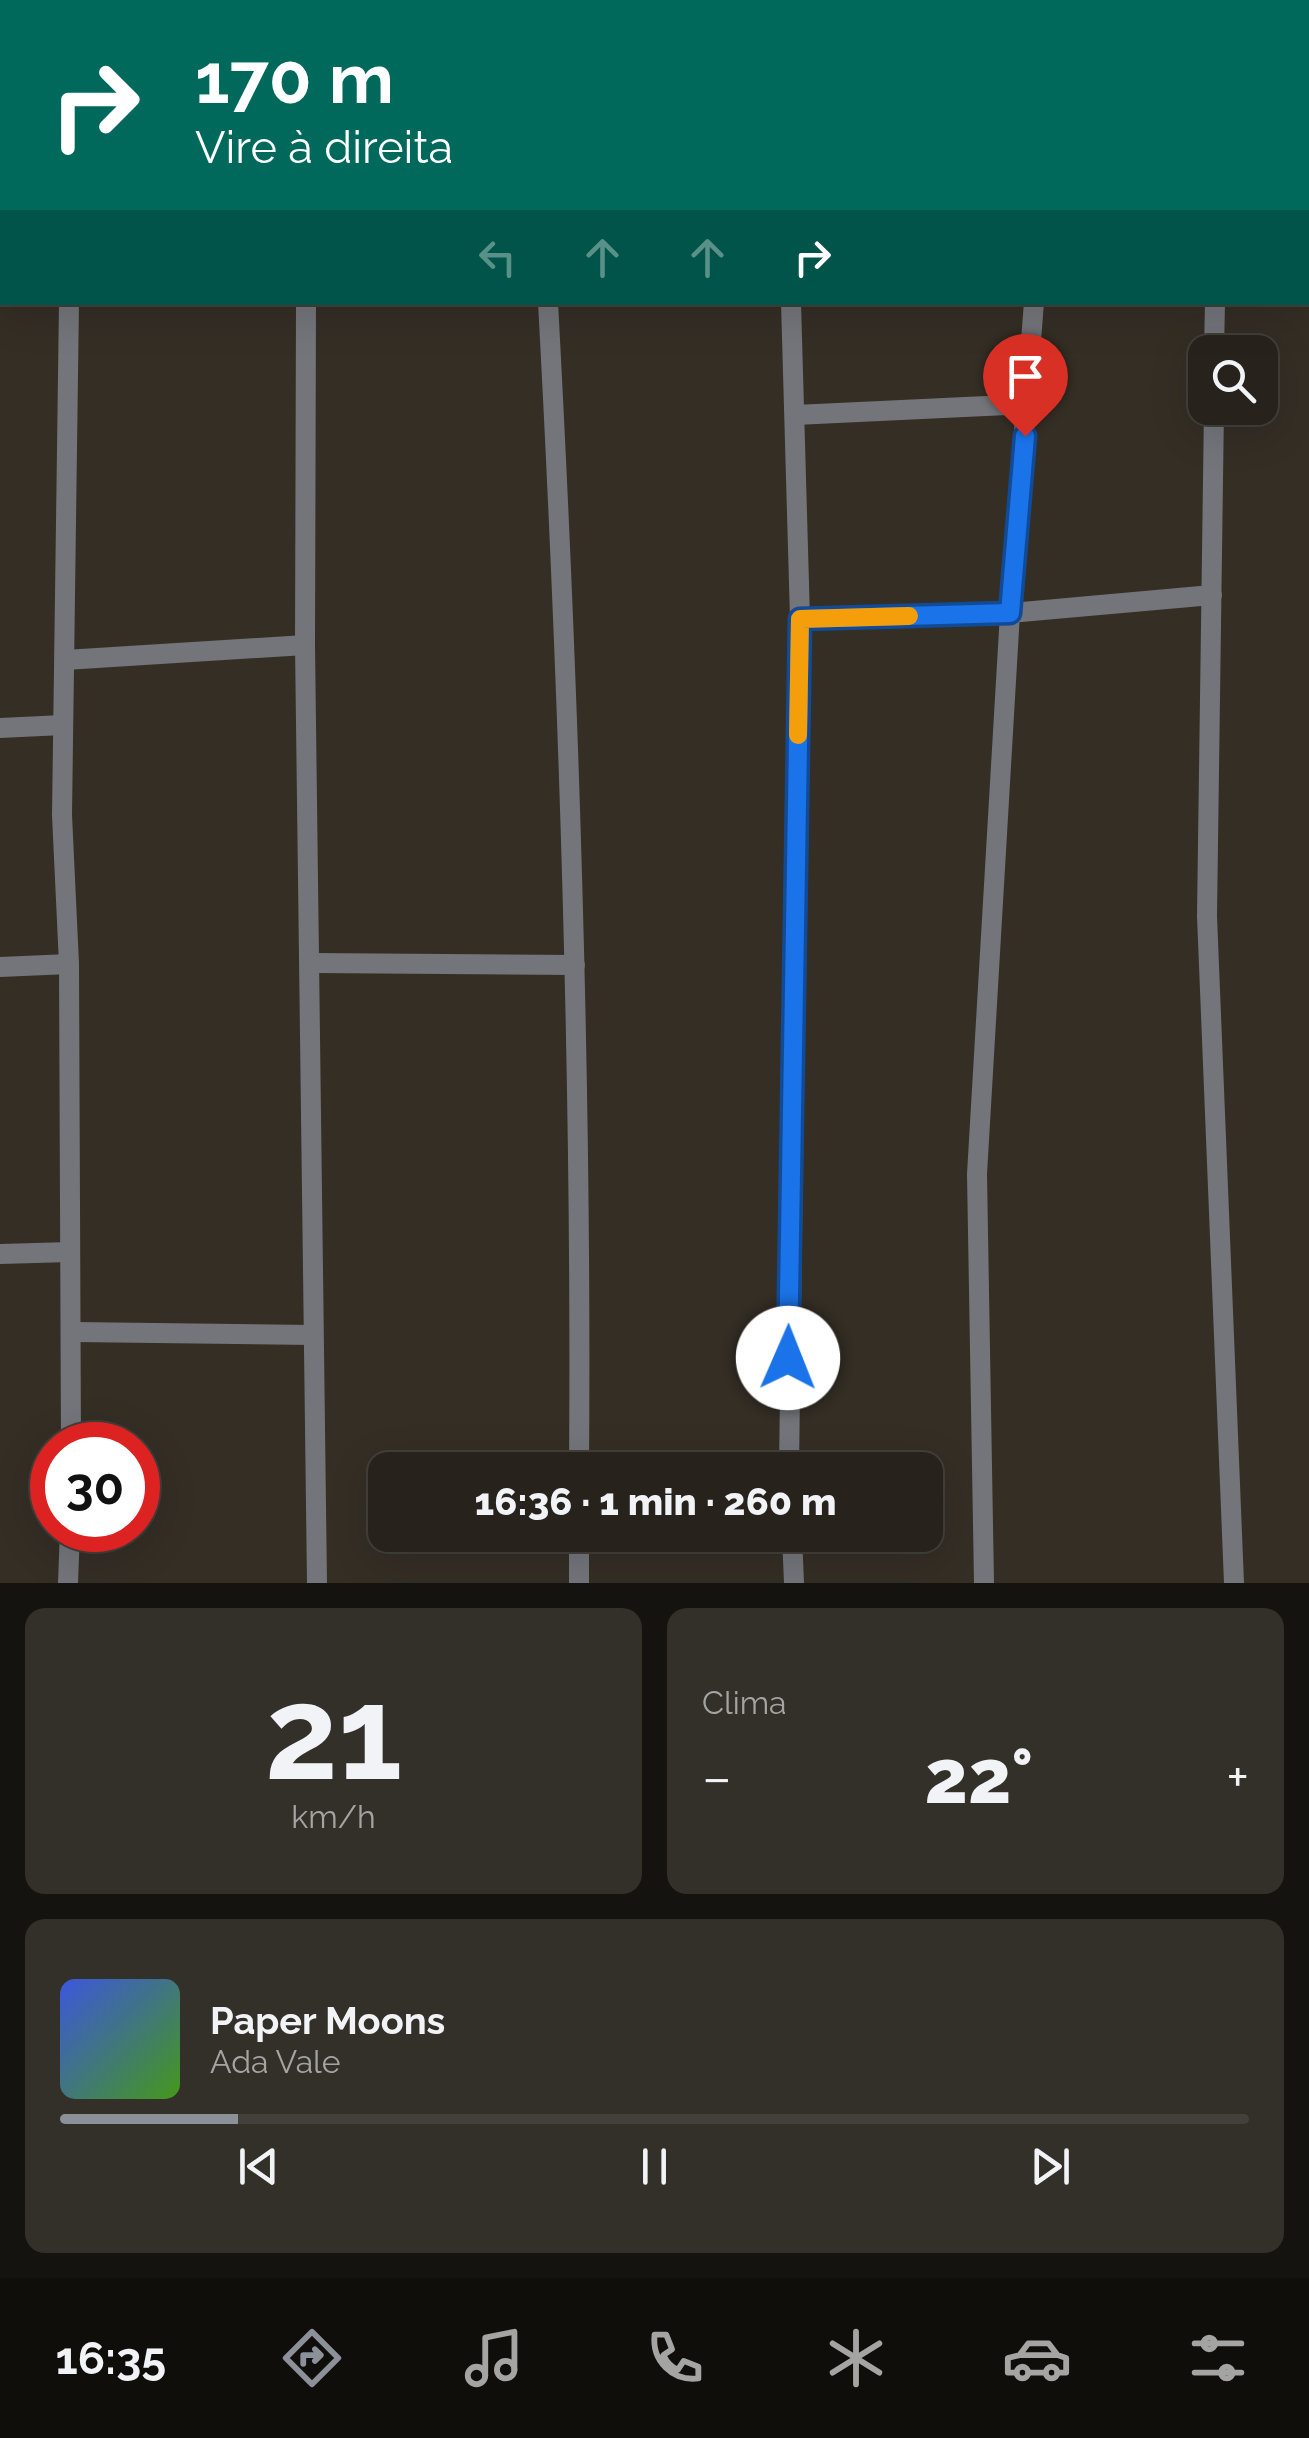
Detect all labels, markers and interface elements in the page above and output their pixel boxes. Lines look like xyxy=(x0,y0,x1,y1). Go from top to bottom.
text: 170 m xyxy=(195,37,394,119)
icon: right xyxy=(30,40,160,170)
text: Vire à direita xyxy=(195,121,453,174)
icon: left xyxy=(470,230,525,285)
icon: ahead xyxy=(575,230,630,285)
icon: ahead xyxy=(680,230,735,285)
icon: right xyxy=(785,230,840,285)
pin xyxy=(983,334,1068,437)
map controls xyxy=(1188,335,1278,425)
button: search xyxy=(1188,335,1278,425)
icon: arrive xyxy=(998,349,1053,404)
position arrow xyxy=(736,1306,840,1410)
speed limit sign: 30 xyxy=(30,1422,160,1552)
text: 16:36 · 1 min · 260 m xyxy=(475,1479,836,1524)
text: 21 xyxy=(265,1657,402,1809)
text: Clima xyxy=(702,1684,786,1721)
text: 22° xyxy=(925,1732,1033,1821)
text: − xyxy=(702,1745,732,1810)
text: + xyxy=(1226,1745,1249,1810)
text: km/h xyxy=(291,1798,376,1835)
text: Paper Moons xyxy=(210,1998,445,2043)
text: Ada Vale xyxy=(210,2043,341,2080)
icon: previous xyxy=(231,2139,286,2194)
icon: pause xyxy=(627,2139,682,2194)
icon: next xyxy=(1023,2139,1078,2194)
icon: directions xyxy=(277,2323,347,2393)
icon: music xyxy=(459,2323,529,2393)
icon: phone xyxy=(640,2323,710,2393)
icon: climate xyxy=(821,2323,891,2393)
icon: car xyxy=(1002,2323,1072,2393)
icon: filters xyxy=(1183,2323,1253,2393)
text: 16:35 xyxy=(56,2332,166,2385)

